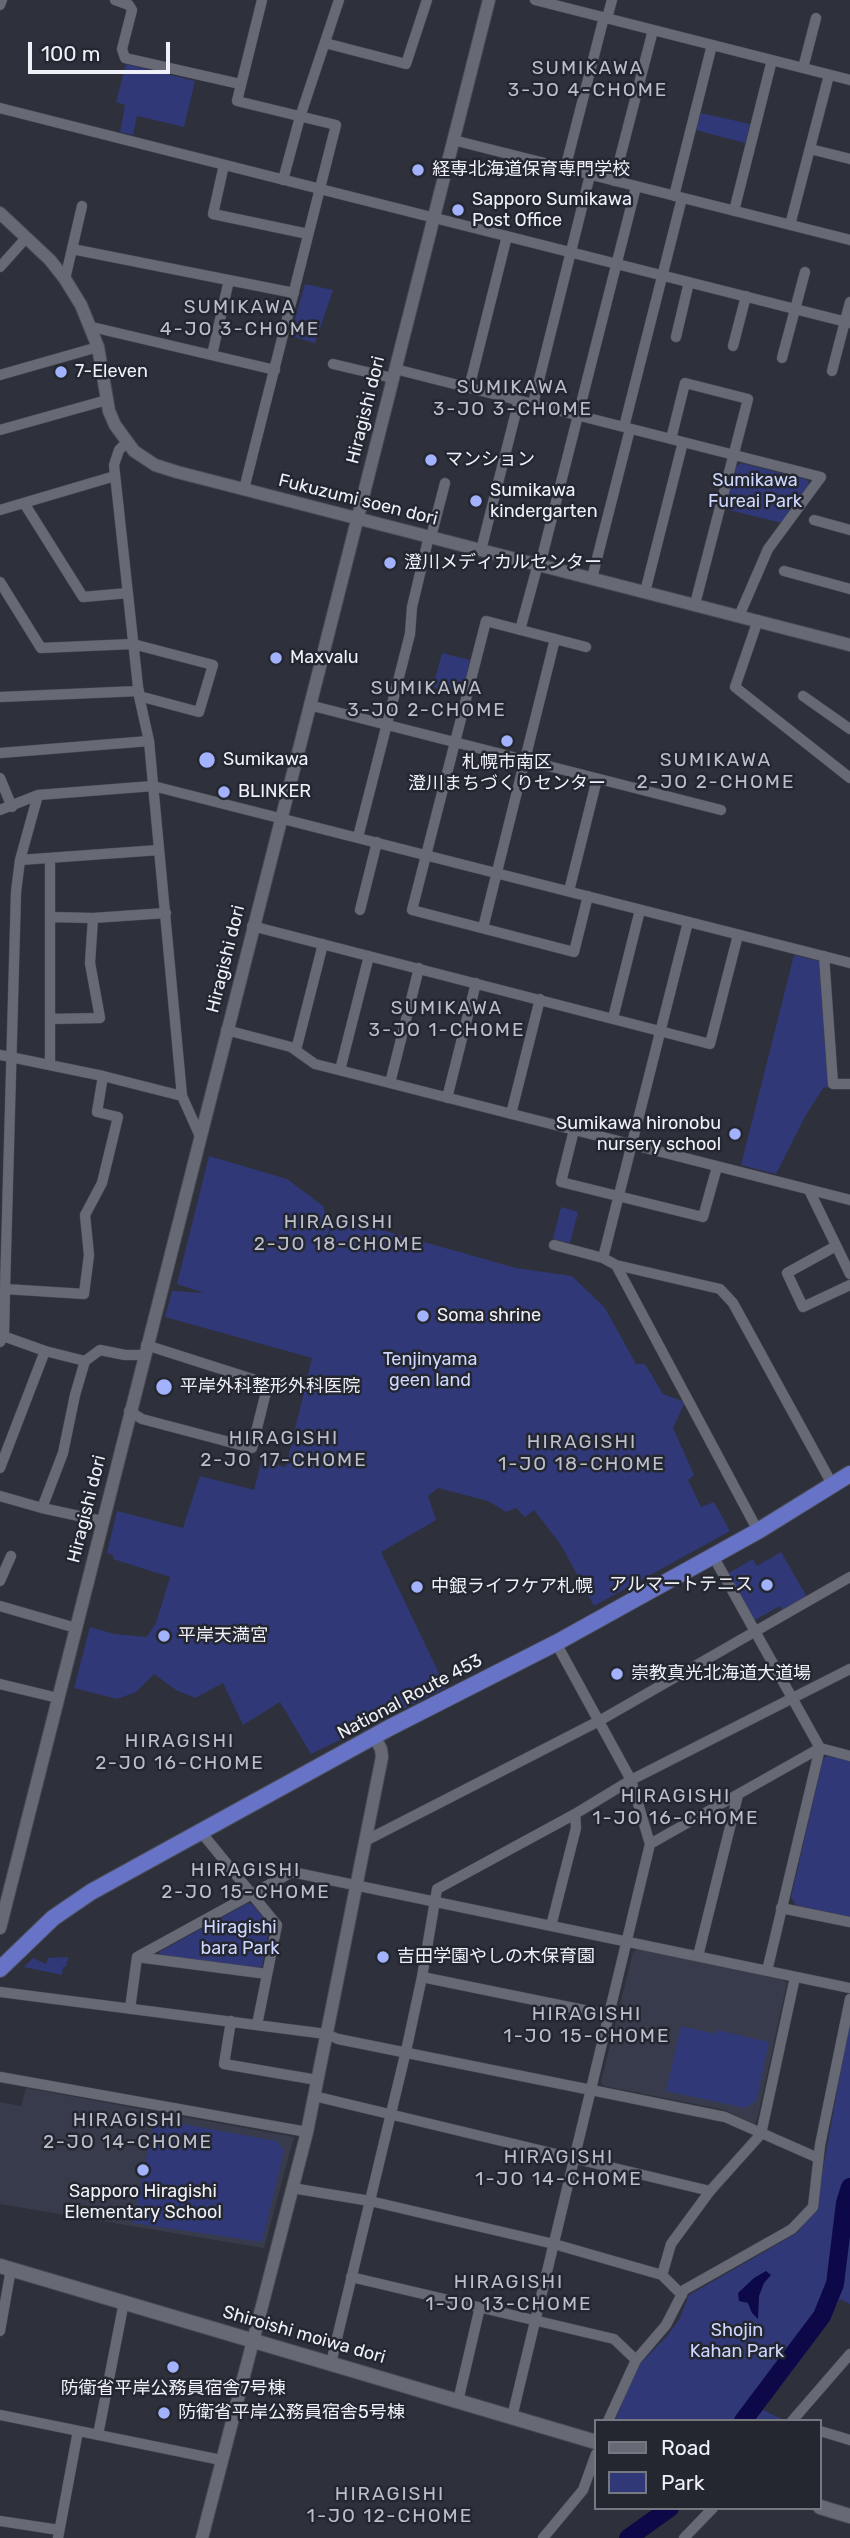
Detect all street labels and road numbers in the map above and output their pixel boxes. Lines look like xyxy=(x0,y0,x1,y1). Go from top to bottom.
street label: Hiragishi dori xyxy=(342,354,390,466)
street label: Fukuzumi soen dori xyxy=(276,470,440,530)
street label: Hiragishi dori xyxy=(202,903,250,1015)
street label: Hiragishi dori xyxy=(63,1453,111,1565)
street label: National Route 453 xyxy=(334,1650,486,1744)
street label: Shiroishi moiwa dori xyxy=(220,2301,388,2369)

